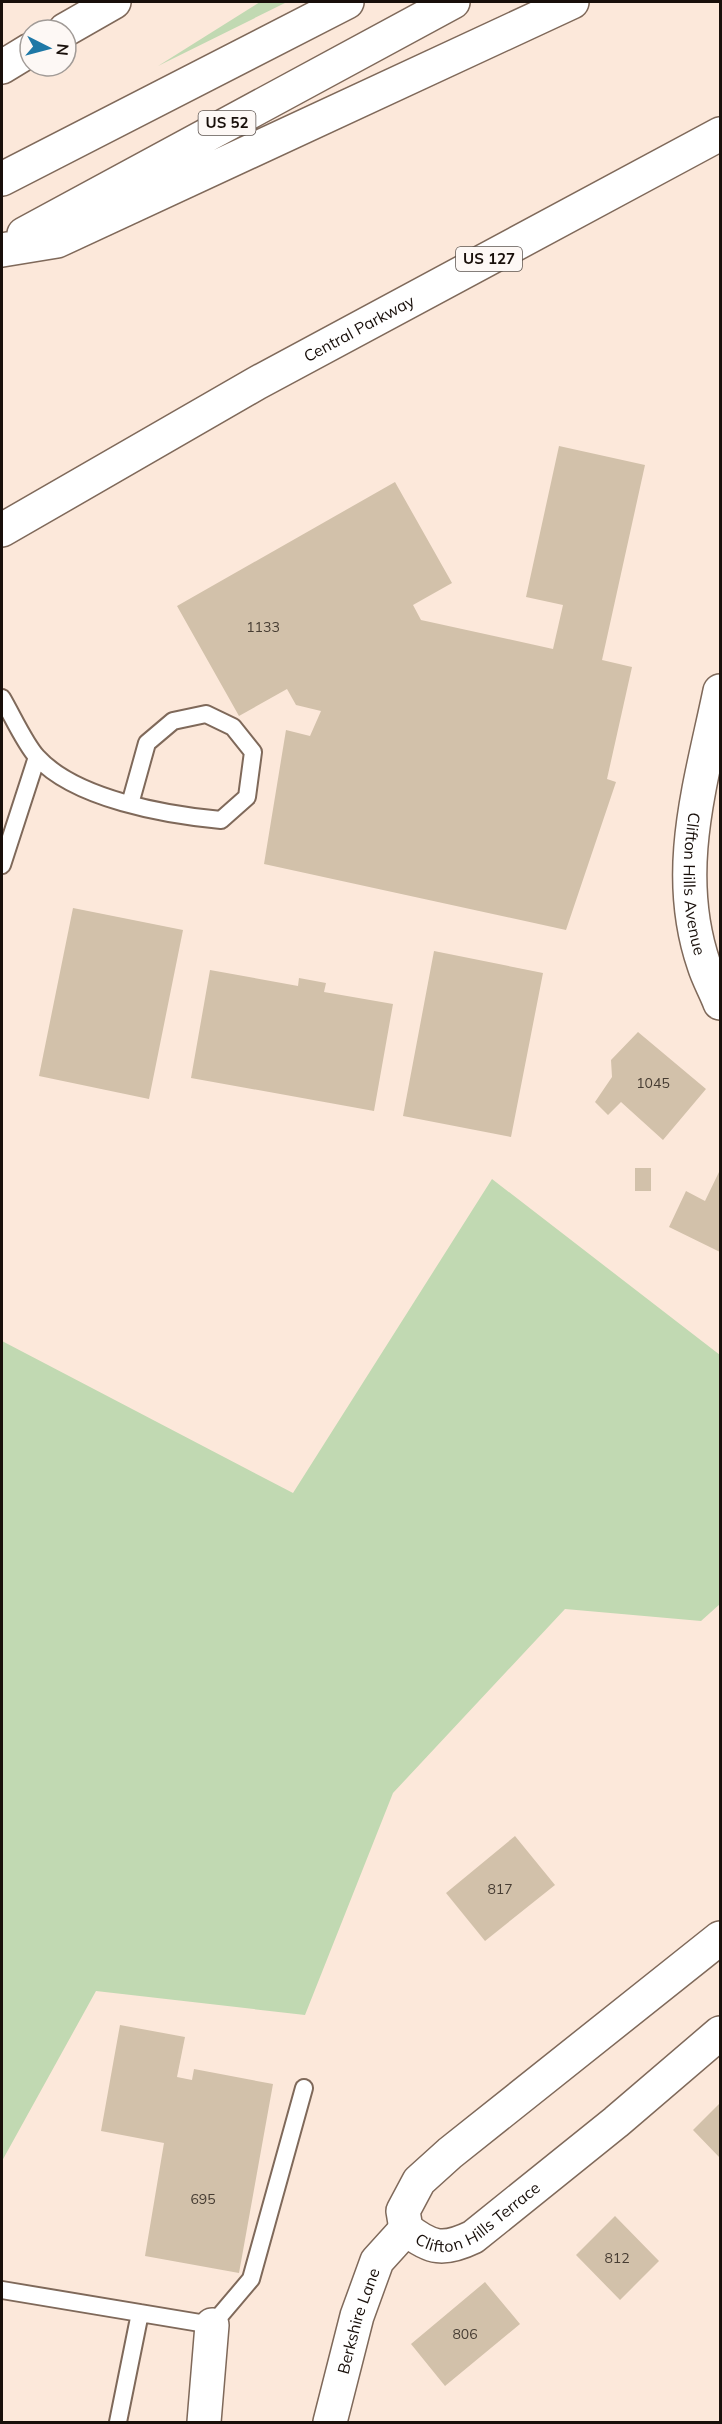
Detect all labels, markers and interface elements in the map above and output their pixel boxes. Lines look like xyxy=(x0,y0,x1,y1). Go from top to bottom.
north arrow xyxy=(18,18,78,78)
text: N xyxy=(52,43,73,57)
road number: US 52 xyxy=(198,111,256,135)
road number: US 127 xyxy=(456,247,522,271)
street label: Central Parkway xyxy=(300,290,418,366)
house number: 1133 xyxy=(246,618,280,636)
street label: Clifton Hills Avenue xyxy=(680,811,710,958)
house number: 1045 xyxy=(636,1074,670,1092)
house number: 817 xyxy=(487,1880,513,1898)
street label: Clifton Hills Terrace xyxy=(412,2177,544,2256)
house number: 695 xyxy=(190,2190,216,2208)
house number: 812 xyxy=(604,2249,630,2267)
street label: Berkshire Lane xyxy=(333,2265,384,2376)
house number: 806 xyxy=(452,2325,478,2343)

